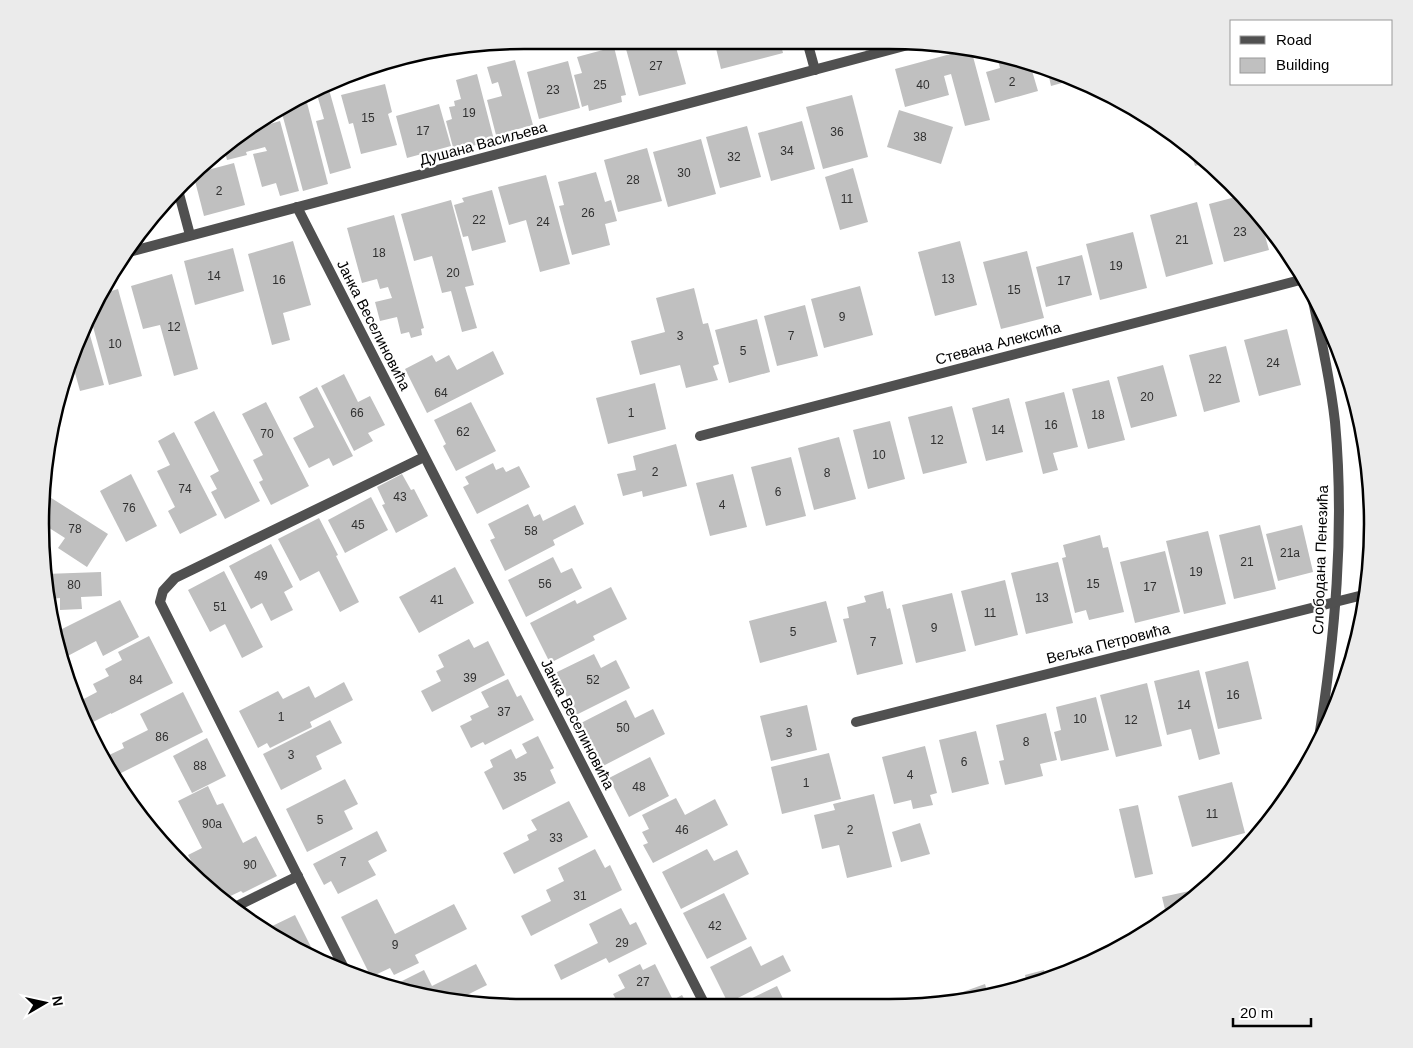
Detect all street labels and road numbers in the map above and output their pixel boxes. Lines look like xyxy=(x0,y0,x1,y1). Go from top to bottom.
street label: Душана Васиљева xyxy=(417,118,549,168)
street label: Јанка Веселиновића xyxy=(334,257,415,394)
street label: Стевана Алексића xyxy=(933,318,1063,368)
street label: Слободана Пенезића xyxy=(1309,484,1331,635)
street label: Вељка Петровића xyxy=(1045,619,1172,667)
street label: Јанка Веселиновића xyxy=(538,656,619,793)

